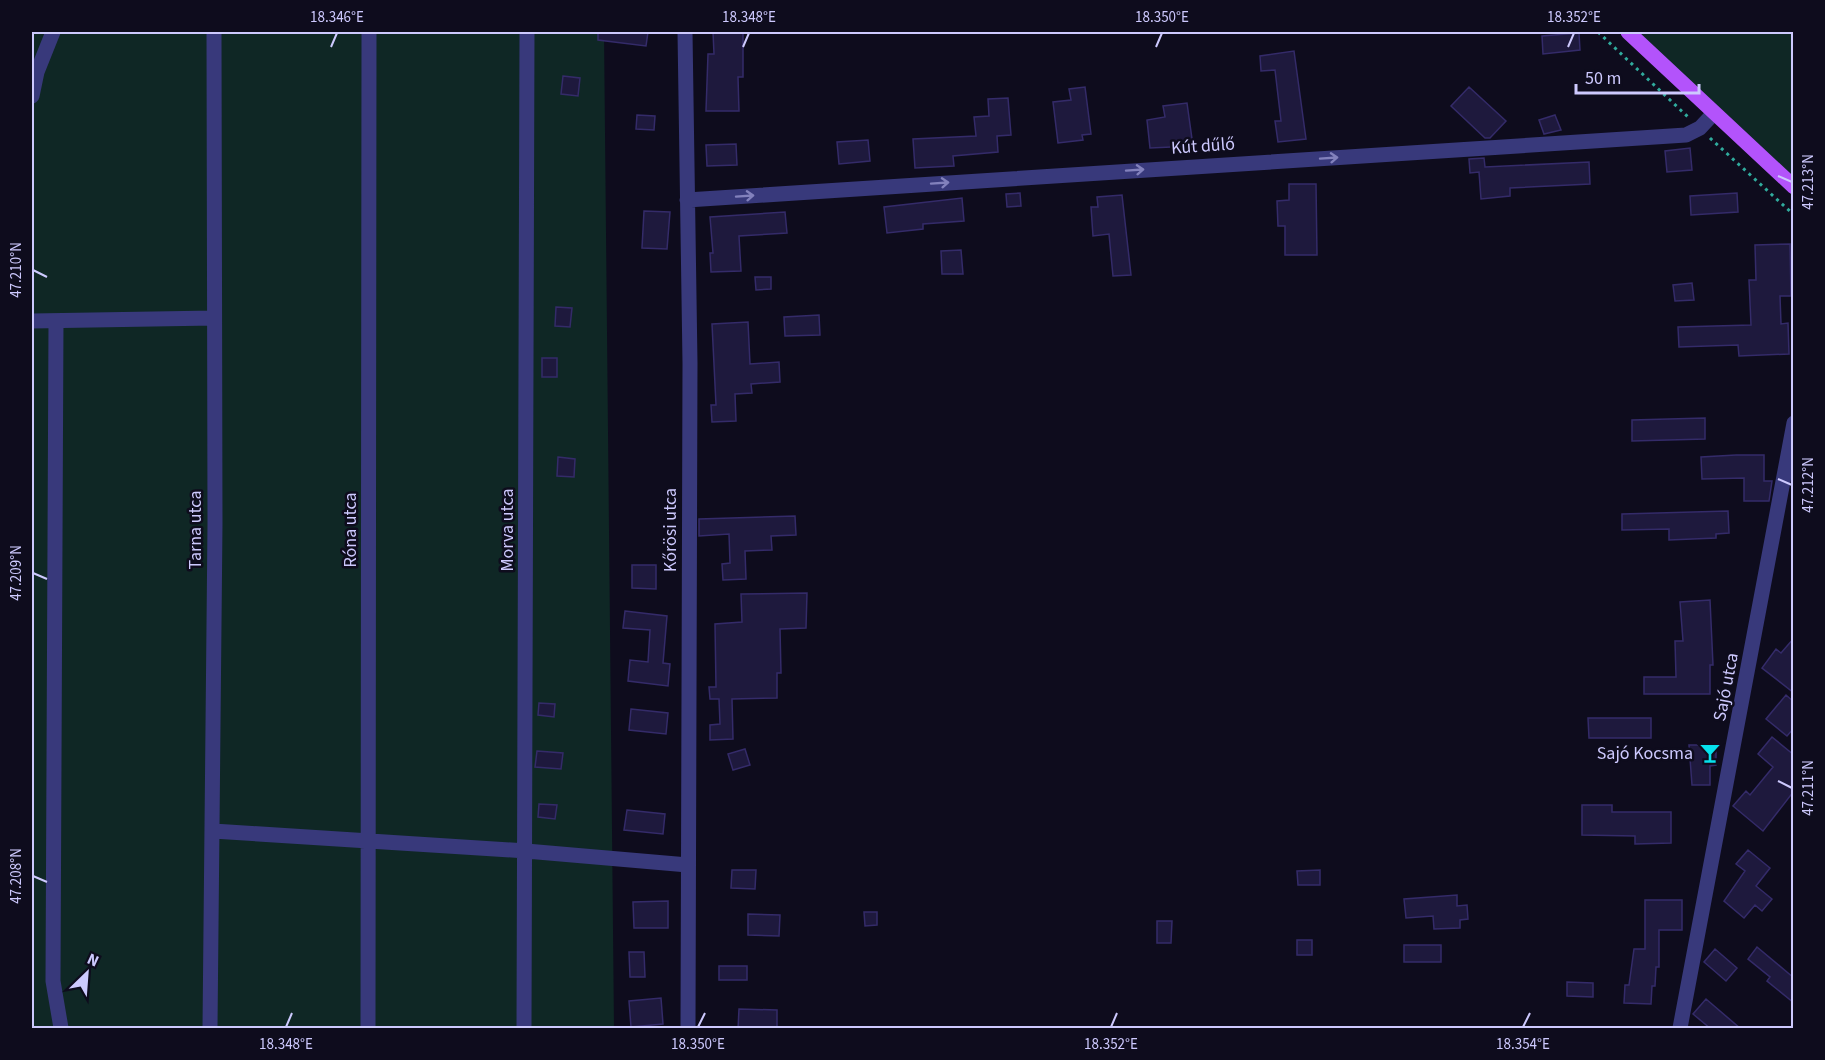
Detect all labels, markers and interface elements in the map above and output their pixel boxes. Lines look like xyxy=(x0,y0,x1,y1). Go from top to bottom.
text: 18.346°E xyxy=(310,7,364,28)
text: 18.348°E xyxy=(722,7,776,28)
text: 18.350°E xyxy=(1135,7,1189,28)
text: 18.352°E xyxy=(1547,7,1601,28)
scale bar xyxy=(1576,57,1699,95)
text: 50 m xyxy=(1585,66,1621,91)
street label: Kút dűlő xyxy=(1170,131,1236,161)
one-way arrow xyxy=(1319,152,1339,163)
text: 47.213°N xyxy=(1798,154,1819,210)
one-way arrow xyxy=(1124,165,1144,176)
one-way arrow xyxy=(930,177,950,188)
one-way arrow xyxy=(735,190,755,201)
text: 47.210°N xyxy=(6,242,27,298)
text: 47.212°N xyxy=(1798,457,1819,513)
street label: Kőrösi utca xyxy=(658,488,683,572)
street label: Morva utca xyxy=(495,489,520,572)
street label: Tarna utca xyxy=(183,491,208,569)
street label: Róna utca xyxy=(338,492,363,568)
text: 47.209°N xyxy=(6,545,27,601)
street label: Sajó utca xyxy=(1707,651,1745,723)
place label: Sajó Kocsma xyxy=(1597,741,1693,766)
bar icon: Sajó Kocsma xyxy=(1698,741,1722,765)
text: 47.211°N xyxy=(1798,760,1819,816)
text: 47.208°N xyxy=(6,848,27,904)
north arrow xyxy=(57,943,117,1003)
text: N xyxy=(83,948,102,973)
text: 18.348°E xyxy=(259,1034,313,1055)
text: 18.350°E xyxy=(671,1034,725,1055)
text: 18.352°E xyxy=(1084,1034,1138,1055)
text: 18.354°E xyxy=(1496,1034,1550,1055)

